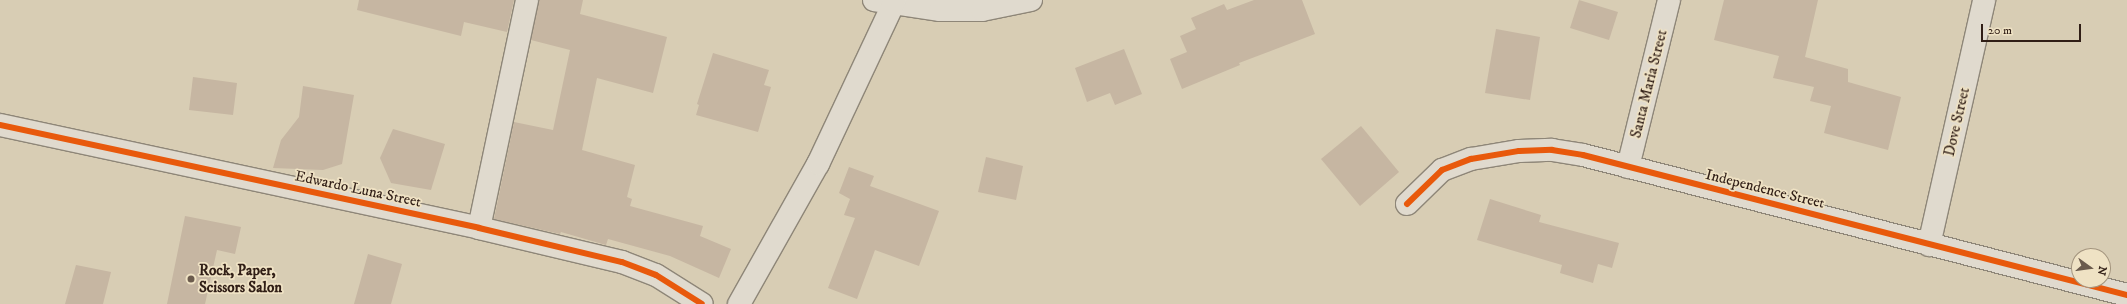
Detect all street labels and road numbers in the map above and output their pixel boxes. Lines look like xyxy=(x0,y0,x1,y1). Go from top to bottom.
street label: Santa Maria Street xyxy=(1627,28,1671,140)
street label: Dove Street xyxy=(1940,86,1974,158)
street label: Independence Street xyxy=(1704,166,1826,212)
street label: Edwardo Luna Street xyxy=(293,167,423,211)

